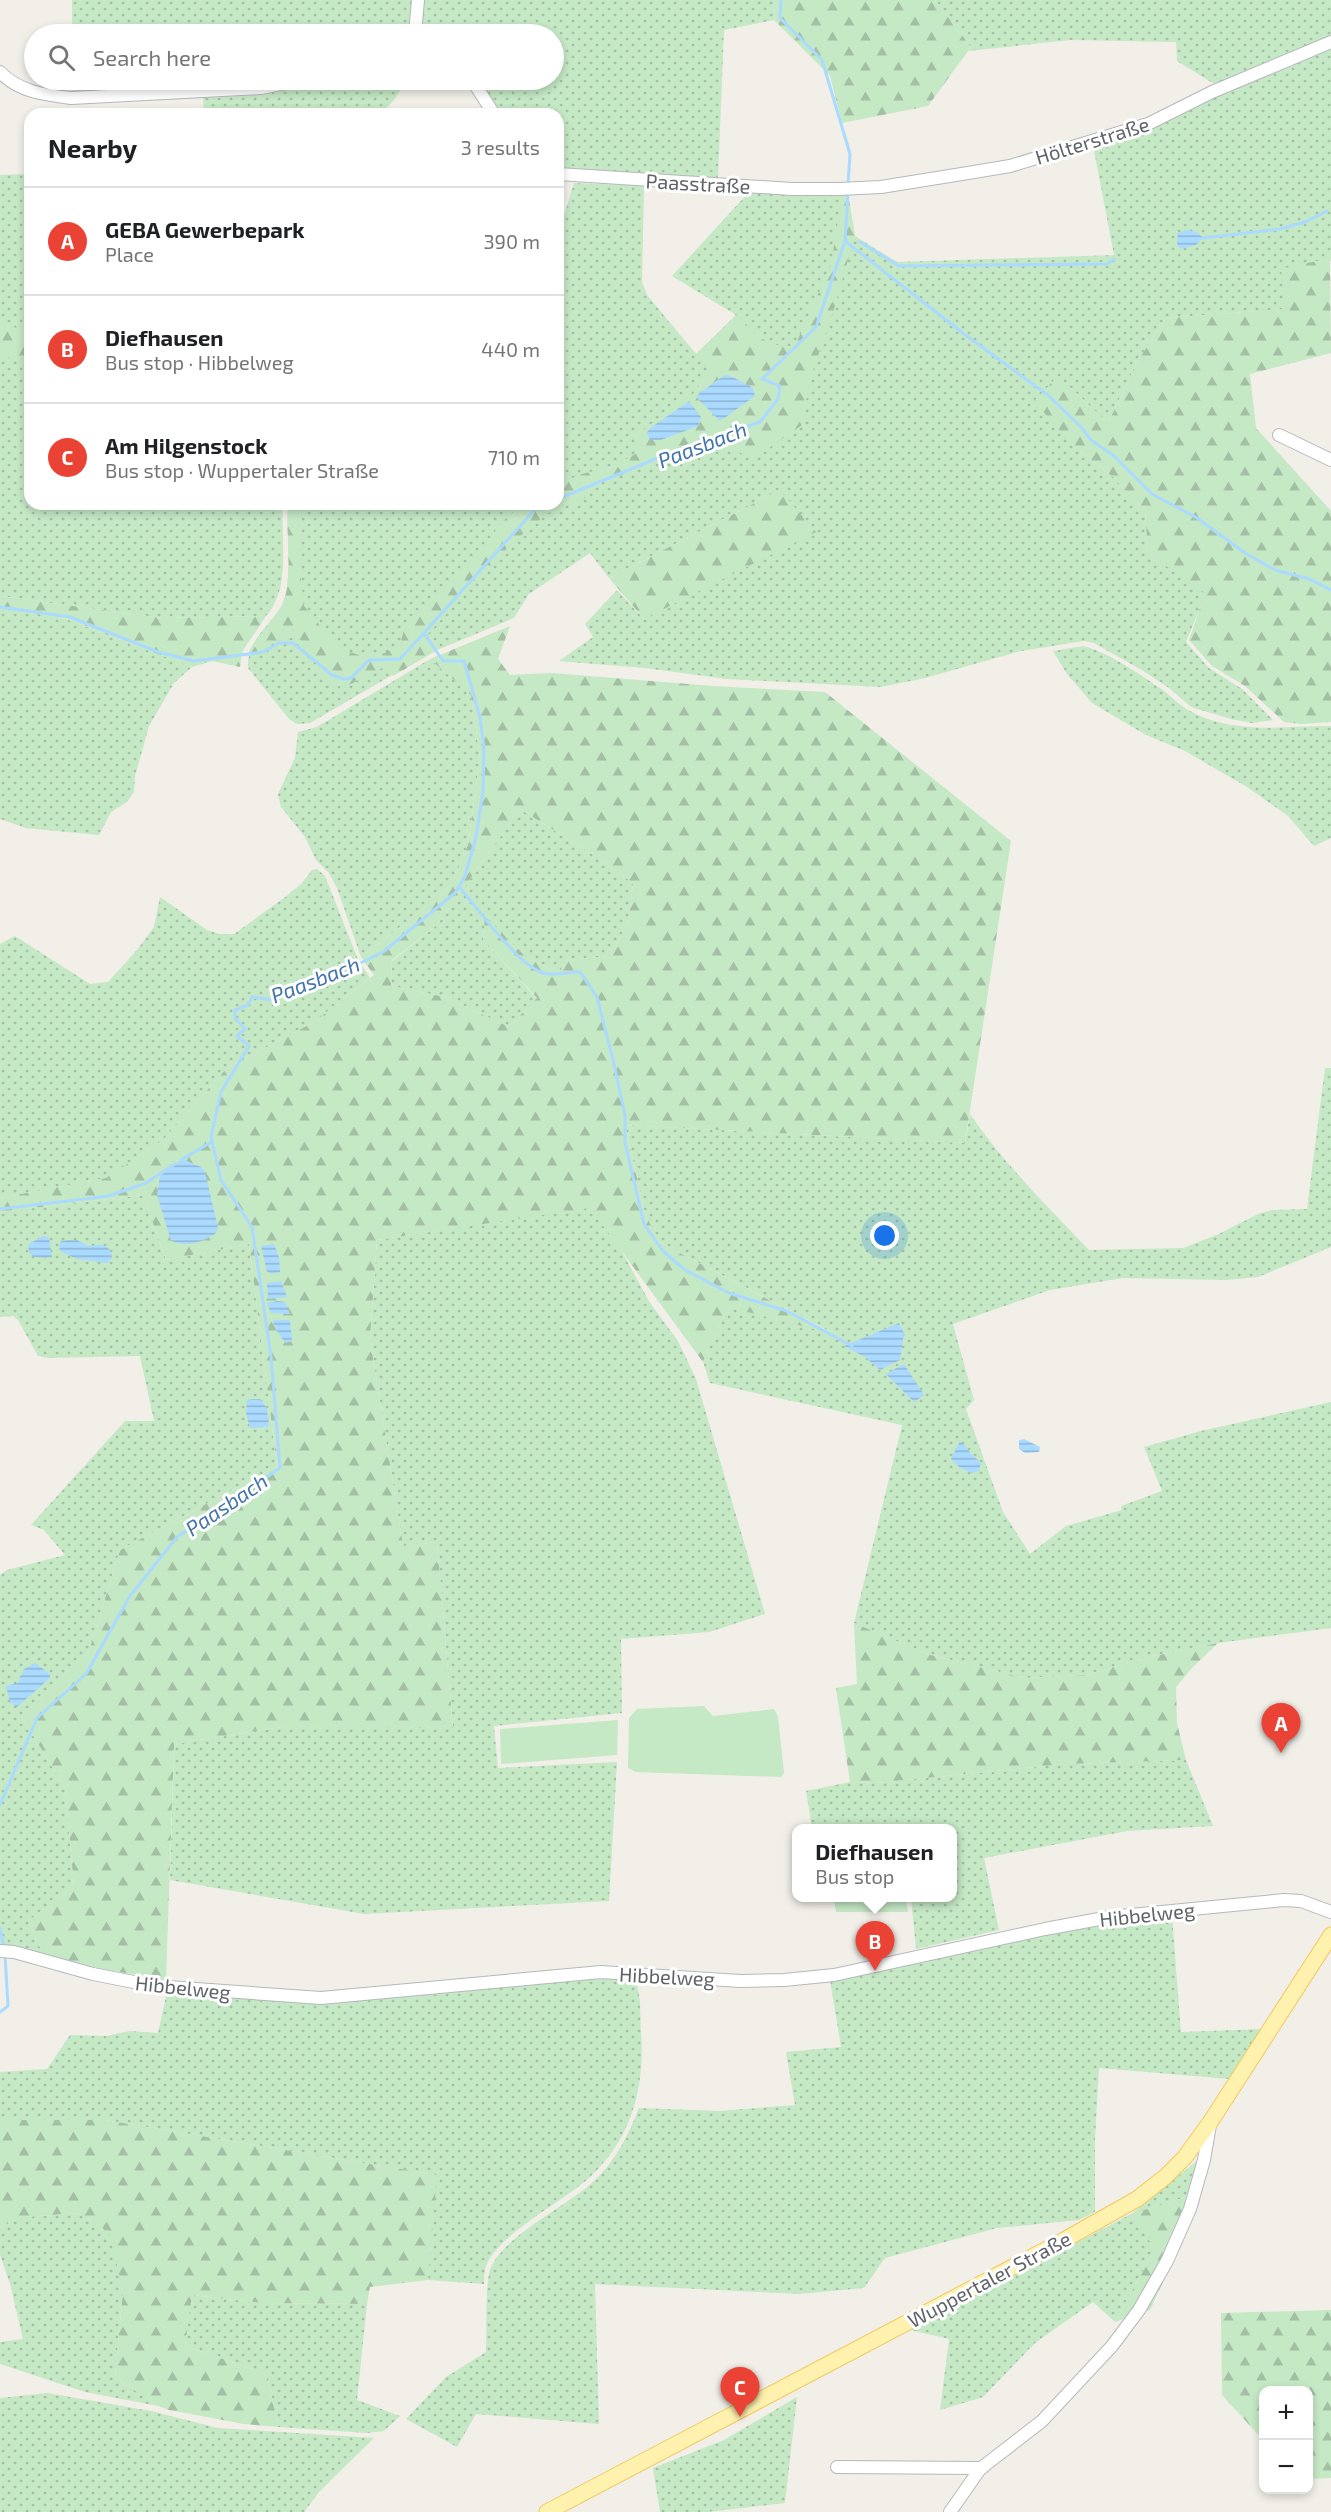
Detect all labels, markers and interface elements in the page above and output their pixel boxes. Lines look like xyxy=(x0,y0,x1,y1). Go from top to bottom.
search box xyxy=(24,24,564,90)
icon: search xyxy=(45,41,78,74)
text: Search here xyxy=(93,44,211,70)
street label: Hölterstraße xyxy=(1032,111,1152,169)
text: Nearby xyxy=(48,132,137,163)
text: 3 results xyxy=(461,135,540,159)
street label: Paasstraße xyxy=(645,168,751,198)
text: GEBA Gewerbepark xyxy=(105,216,305,242)
text: A xyxy=(61,229,74,253)
text: 390 m xyxy=(483,229,540,253)
text: Place xyxy=(105,242,154,266)
text: Diefhausen xyxy=(105,324,224,350)
text: B xyxy=(61,337,74,361)
text: 440 m xyxy=(481,337,540,361)
text: Bus stop · Hibbelweg xyxy=(105,350,294,374)
water label: Paasbach xyxy=(654,416,750,472)
text: Am Hilgenstock xyxy=(105,432,267,458)
text: C xyxy=(62,445,73,469)
text: 710 m xyxy=(488,445,540,469)
text: Bus stop · Wuppertaler Straße xyxy=(105,458,379,482)
water label: Paasbach xyxy=(267,951,363,1007)
your location xyxy=(870,1221,899,1250)
water label: Paasbach xyxy=(180,1468,272,1540)
pin: A xyxy=(1262,1704,1300,1753)
popup xyxy=(792,1824,957,1902)
text: Diefhausen xyxy=(815,1838,934,1864)
text: Bus stop xyxy=(815,1864,894,1888)
street label: Hibbelweg xyxy=(1098,1897,1196,1931)
pin: B xyxy=(856,1922,894,1971)
street label: Hibbelweg xyxy=(619,1962,715,1990)
street label: Hibbelweg xyxy=(134,1970,232,2004)
street label: Wuppertaler Straße xyxy=(903,2226,1075,2332)
pin: C xyxy=(720,2368,760,2417)
map controls xyxy=(1259,2386,1313,2494)
button: + xyxy=(1259,2386,1313,2440)
button: − xyxy=(1259,2440,1313,2494)

